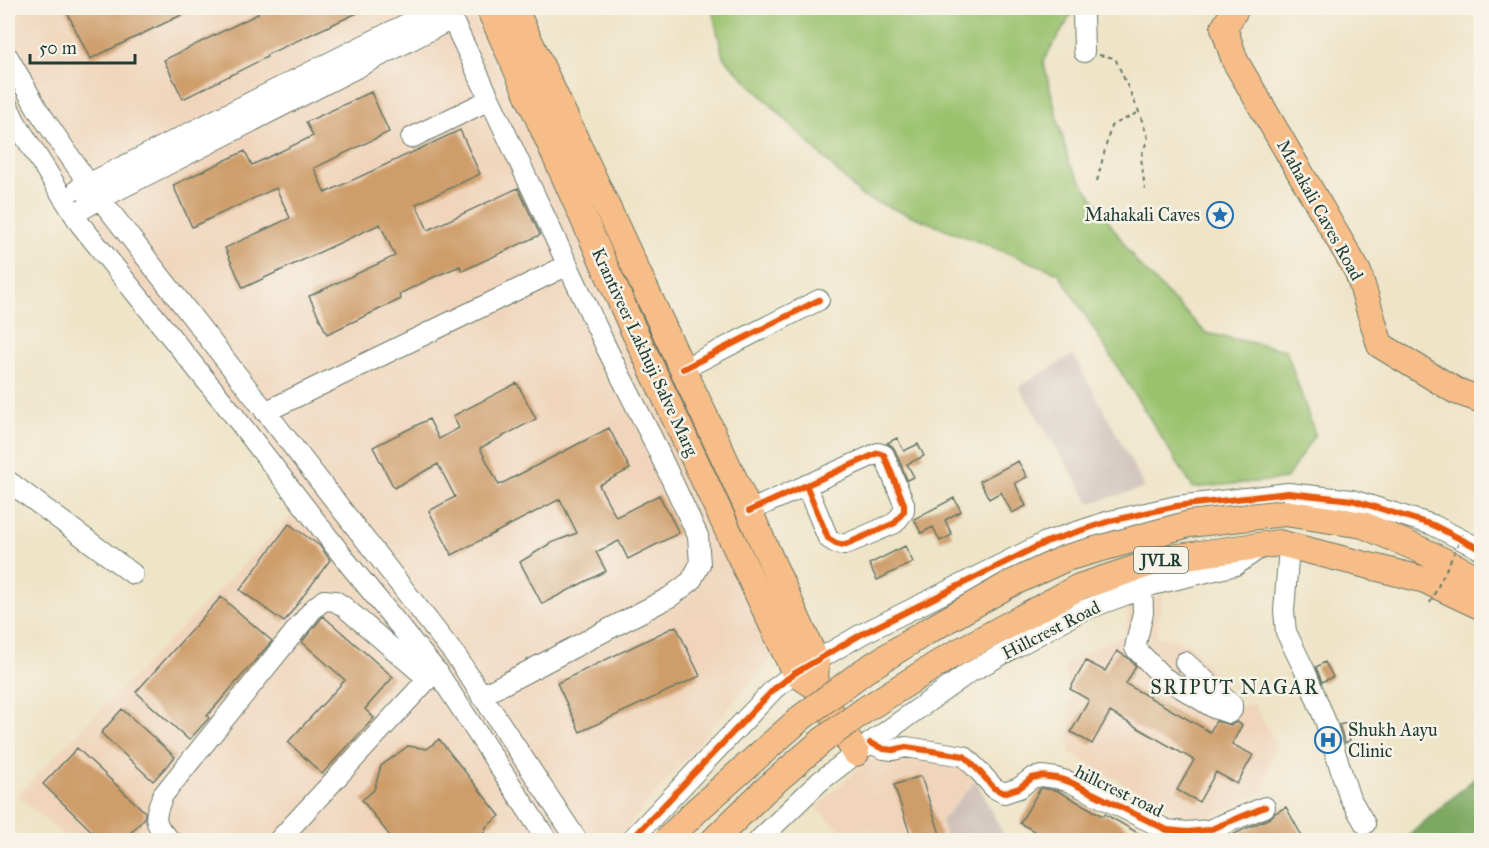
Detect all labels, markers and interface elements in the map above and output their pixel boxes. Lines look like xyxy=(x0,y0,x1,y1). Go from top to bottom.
scale bar xyxy=(30,27,135,65)
text: 50 m xyxy=(39,37,77,59)
street label: Mahakali Caves Road xyxy=(1272,136,1368,284)
place icon: Mahakali Caves xyxy=(1205,200,1235,230)
place label: Mahakali Caves xyxy=(1084,204,1200,226)
street label: Krantiveer Lakhuji Salve Marg xyxy=(586,244,703,461)
road number: JVLR xyxy=(1134,547,1188,573)
street label: Hillcrest Road xyxy=(998,596,1104,664)
district label: SRIPUT NAGAR xyxy=(1150,675,1320,699)
place label: Shukh Aayu Clinic xyxy=(1348,719,1438,762)
hospital icon: Shukh Aayu Clinic xyxy=(1313,725,1343,755)
street label: hillcrest road xyxy=(1071,760,1167,822)

